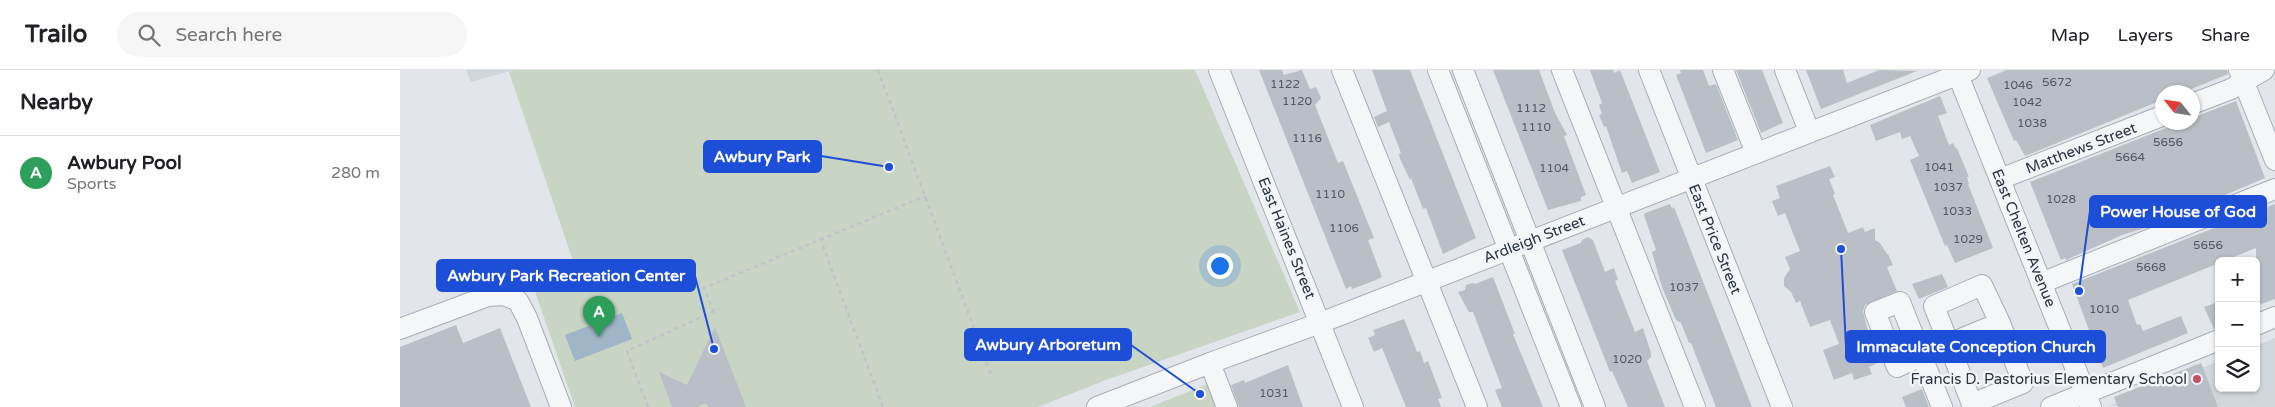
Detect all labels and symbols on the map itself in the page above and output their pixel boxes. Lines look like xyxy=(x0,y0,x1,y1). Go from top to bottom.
house number: 5672 xyxy=(2042,75,2072,89)
house number: 1122 xyxy=(1270,77,1300,91)
house number: 1046 xyxy=(2003,78,2033,92)
north arrow xyxy=(2155,85,2200,130)
house number: 1120 xyxy=(1282,94,1313,108)
house number: 1042 xyxy=(2012,95,2042,109)
house number: 1112 xyxy=(1516,101,1546,115)
house number: 1038 xyxy=(2017,116,2047,130)
street label: Matthews Street xyxy=(2023,118,2139,177)
house number: 1110 xyxy=(1521,120,1552,134)
house number: 1116 xyxy=(1292,131,1322,145)
house number: 5656 xyxy=(2153,135,2183,149)
callout: Awbury Park xyxy=(704,141,821,172)
text: Awbury Park xyxy=(714,147,811,167)
house number: 5664 xyxy=(2115,150,2146,164)
house number: 1041 xyxy=(1924,160,1954,174)
house number: 1104 xyxy=(1539,161,1570,175)
street label: East Chelten Avenue xyxy=(1988,166,2060,310)
street label: East Haines Street xyxy=(1254,174,1320,302)
house number: 1037 xyxy=(1933,180,1963,194)
street label: East Price Street xyxy=(1685,181,1745,297)
house number: 1110 xyxy=(1315,187,1346,201)
house number: 1028 xyxy=(2046,192,2076,206)
callout: Power House of God xyxy=(2090,196,2266,227)
text: Power House of God xyxy=(2100,202,2256,222)
house number: 1033 xyxy=(1942,204,1972,218)
street label: Ardleigh Street xyxy=(1481,211,1588,267)
house number: 1106 xyxy=(1329,221,1359,235)
house number: 1029 xyxy=(1953,232,1983,246)
house number: 5656 xyxy=(2193,238,2223,252)
your location xyxy=(1207,253,1233,279)
callout: Awbury Park Recreation Center xyxy=(437,260,695,291)
house number: 5668 xyxy=(2136,260,2166,274)
text: Awbury Park Recreation Center xyxy=(447,266,686,286)
house number: 1037 xyxy=(1669,280,1699,294)
pin: A xyxy=(583,296,615,337)
house number: 1010 xyxy=(2089,302,2120,316)
callout: Awbury Arboretum xyxy=(965,329,1131,360)
callout: Immaculate Conception Church xyxy=(1846,331,2105,362)
text: Awbury Arboretum xyxy=(975,335,1121,355)
text: Immaculate Conception Church xyxy=(1856,337,2096,357)
house number: 1020 xyxy=(1612,352,1643,366)
place label: Francis D. Pastorius Elementary School xyxy=(1911,370,2187,388)
marker: Francis D. Pastorius Elementary School xyxy=(2191,373,2203,385)
house number: 1031 xyxy=(1259,386,1289,400)

